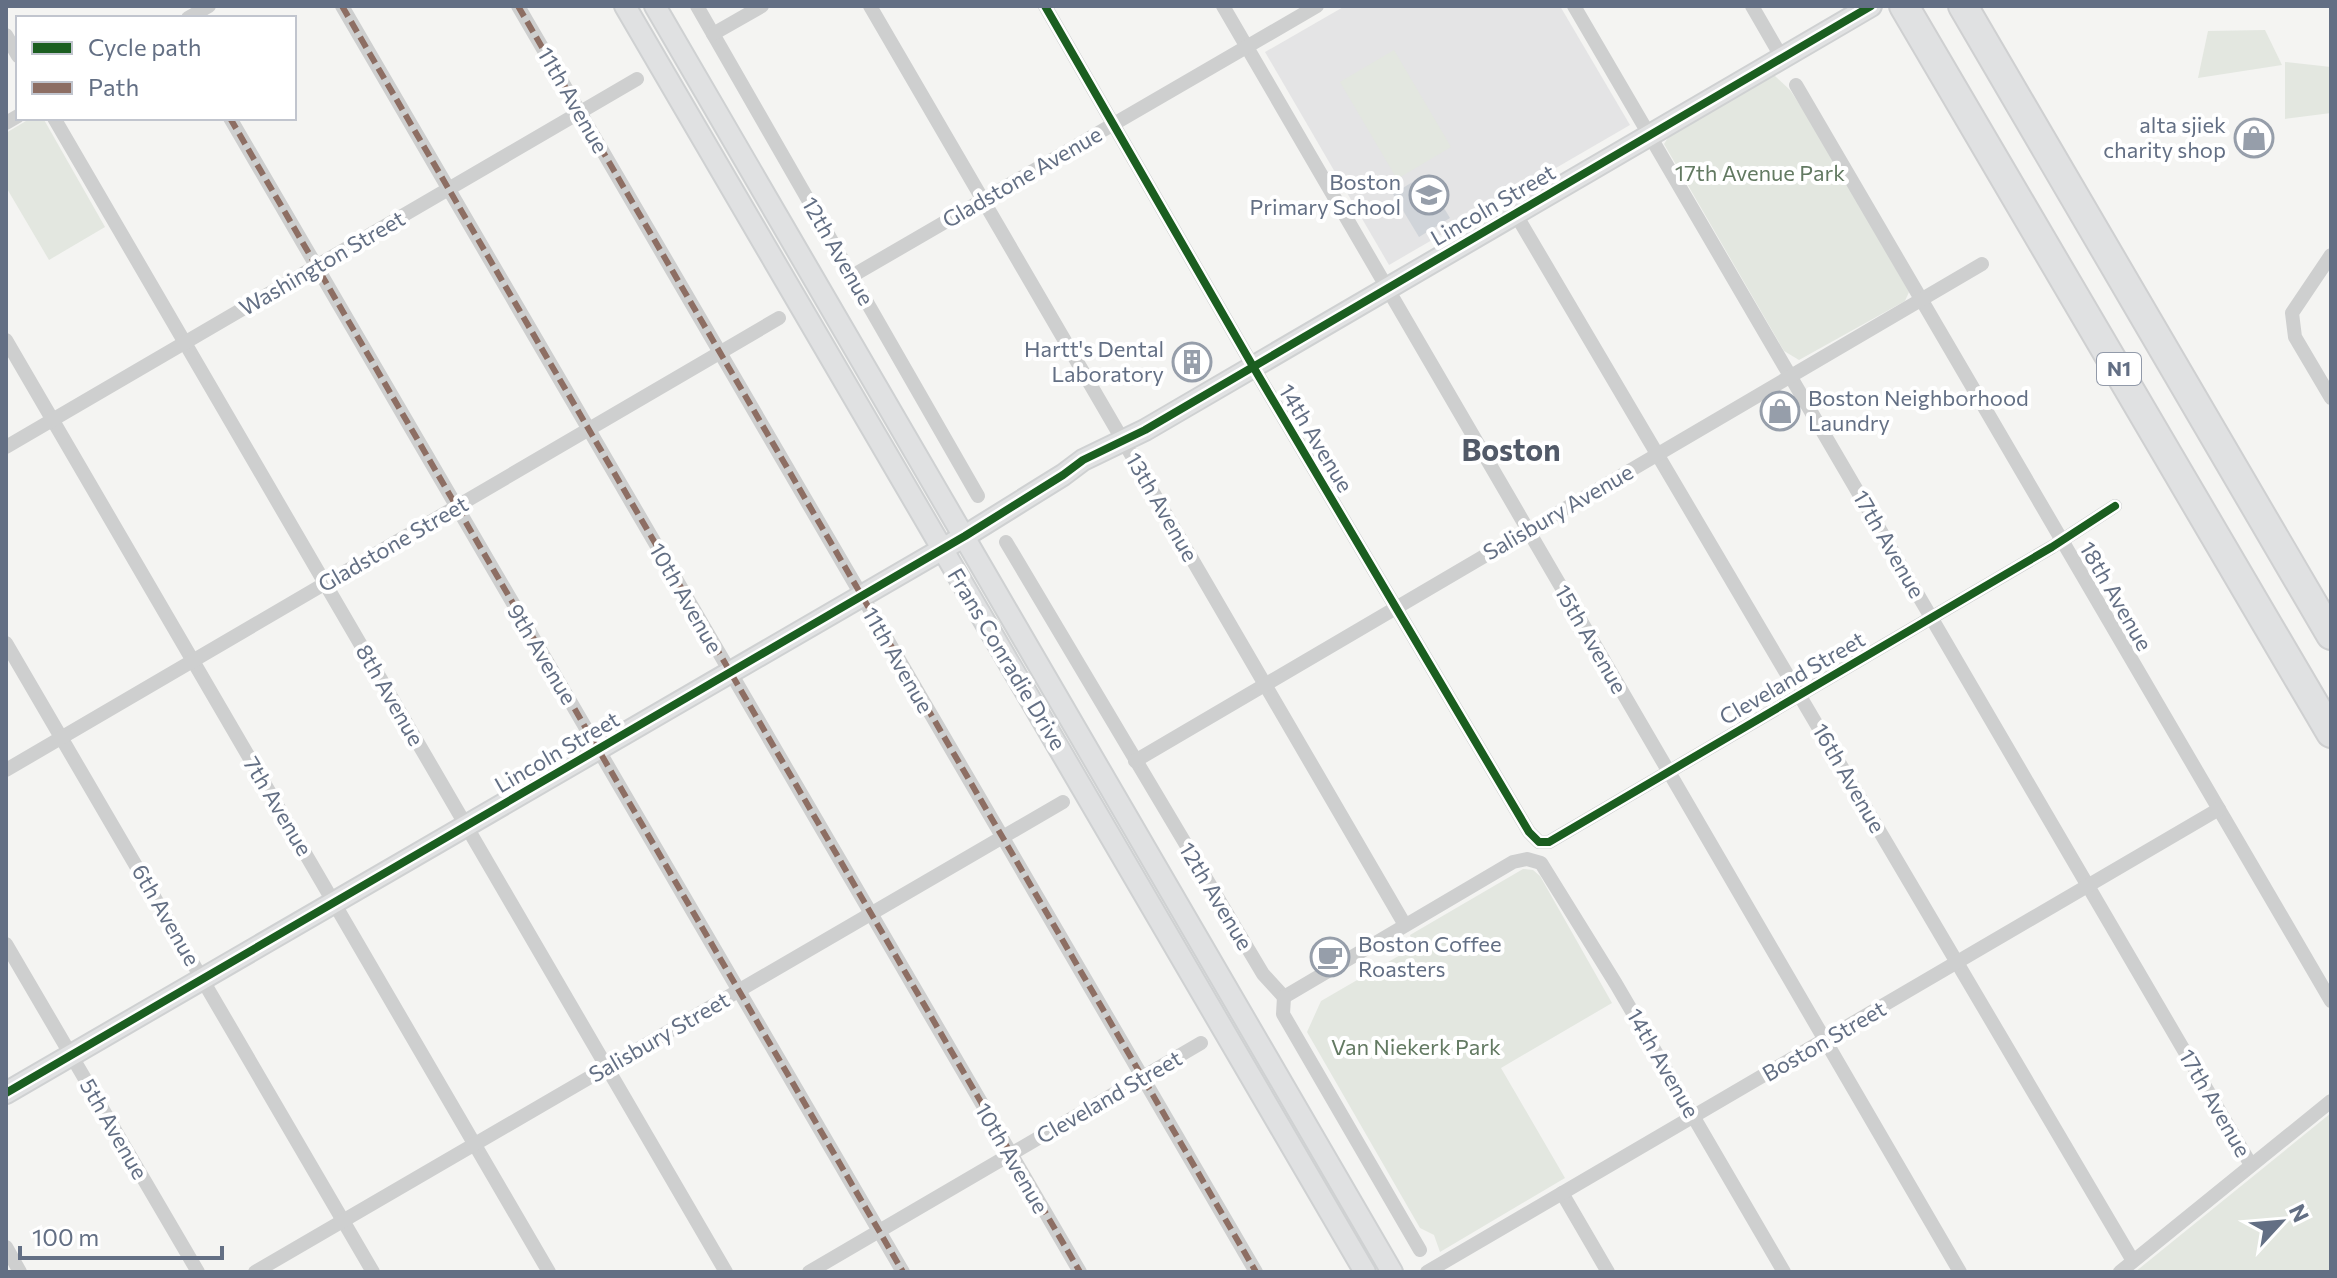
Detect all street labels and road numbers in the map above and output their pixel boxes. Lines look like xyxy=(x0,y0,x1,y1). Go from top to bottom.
street label: 11th Avenue xyxy=(532,42,615,158)
street label: Gladstone Avenue xyxy=(937,120,1106,233)
street label: Lincoln Street xyxy=(1426,158,1560,251)
street label: 12th Avenue xyxy=(797,192,880,310)
street label: Washington Street xyxy=(234,204,409,321)
road number: N1 xyxy=(2097,353,2141,385)
street label: 14th Avenue xyxy=(1273,379,1359,497)
street label: 13th Avenue xyxy=(1120,448,1204,566)
street label: Salisbury Avenue xyxy=(1478,458,1638,565)
street label: 17th Avenue xyxy=(1848,485,1931,603)
street label: Gladstone Street xyxy=(313,490,472,597)
street label: 18th Avenue xyxy=(2074,536,2159,655)
street label: 10th Avenue xyxy=(644,538,729,658)
street label: Frans Conradie Drive xyxy=(942,563,1072,755)
street label: 15th Avenue xyxy=(1549,580,1633,698)
street label: 9th Avenue xyxy=(502,599,583,709)
street label: 11th Avenue xyxy=(857,602,940,718)
street label: Cleveland Street xyxy=(1714,625,1869,730)
street label: 8th Avenue xyxy=(351,639,430,750)
street label: Lincoln Street xyxy=(490,705,624,798)
street label: 16th Avenue xyxy=(1807,718,1892,837)
street label: 7th Avenue xyxy=(238,751,319,860)
street label: 12th Avenue xyxy=(1174,837,1259,954)
street label: 6th Avenue xyxy=(127,859,206,970)
street label: Salisbury Street xyxy=(584,985,734,1088)
street label: Boston Street xyxy=(1757,994,1890,1087)
street label: 14th Avenue xyxy=(1621,1003,1706,1122)
street label: Cleveland Street xyxy=(1031,1044,1186,1149)
street label: 17th Avenue xyxy=(2174,1044,2257,1162)
street label: 5th Avenue xyxy=(75,1074,154,1184)
street label: 10th Avenue xyxy=(970,1098,1055,1218)

